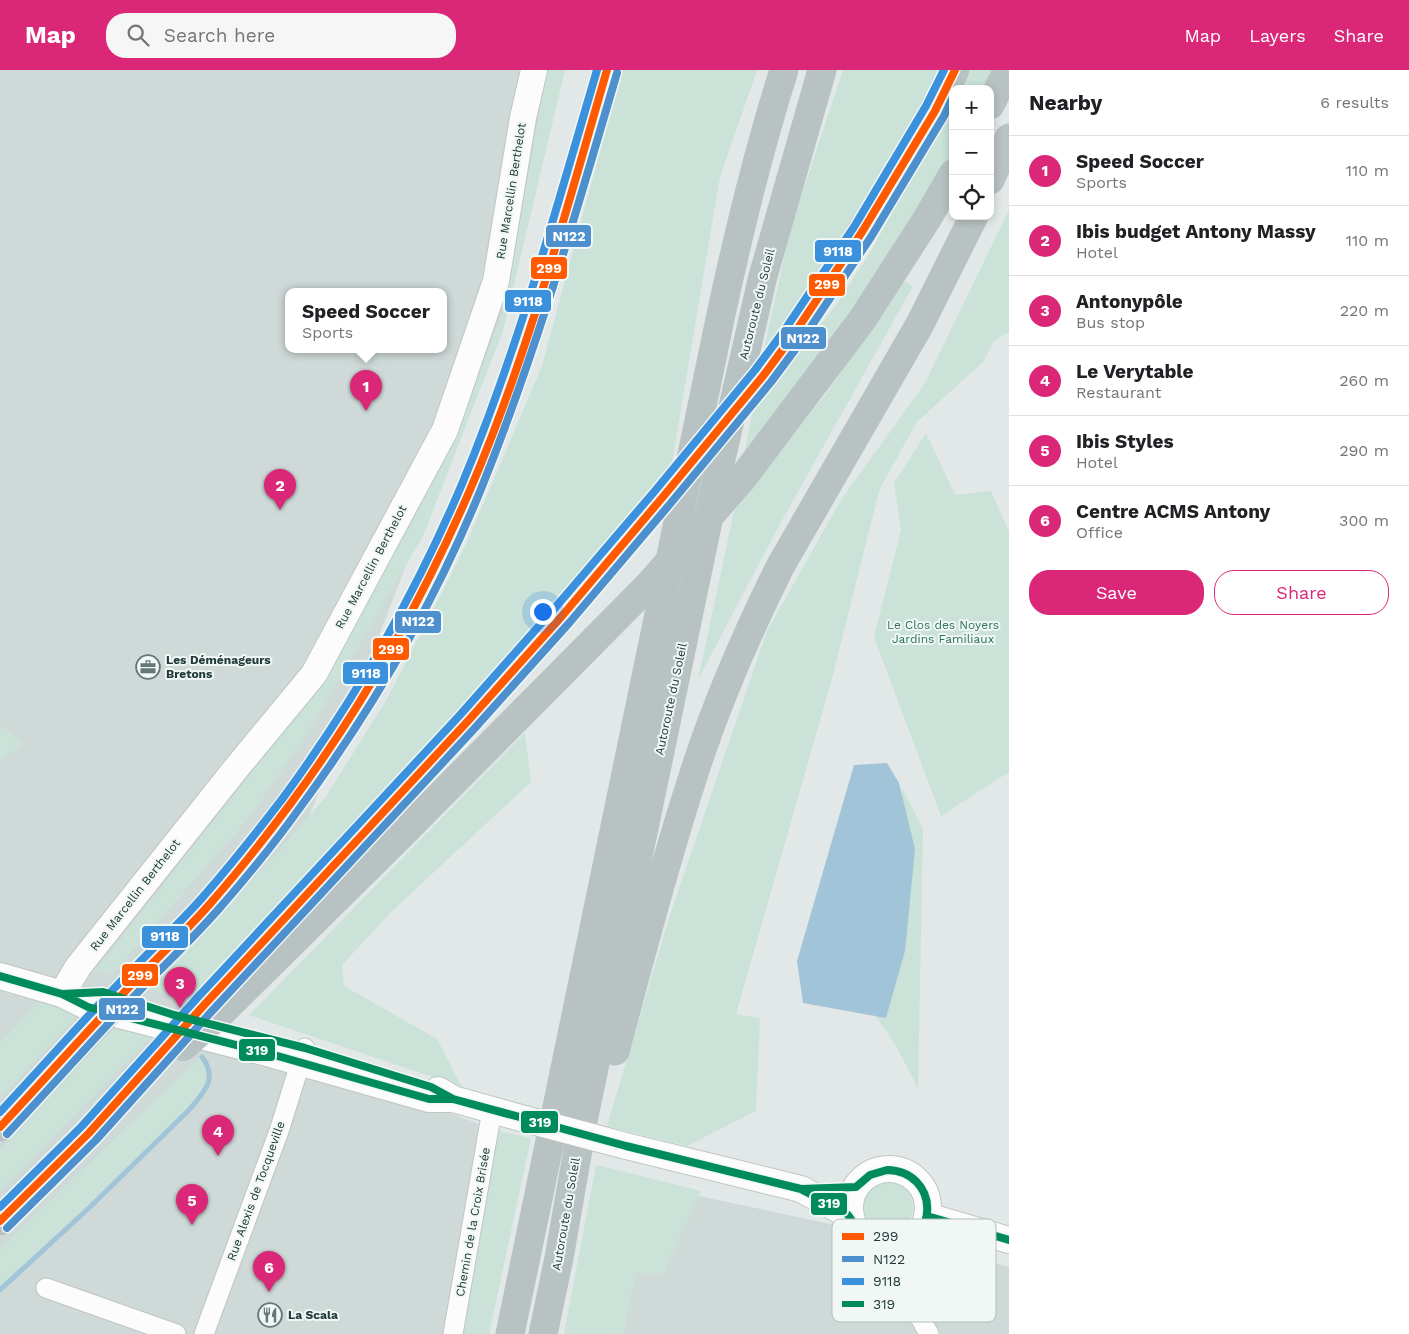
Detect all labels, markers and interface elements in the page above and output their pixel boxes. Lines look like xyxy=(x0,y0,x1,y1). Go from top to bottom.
search box xyxy=(106,13,456,58)
text: Map xyxy=(25,21,76,49)
icon: search xyxy=(124,21,152,49)
text: Search here xyxy=(164,24,275,47)
text: Map xyxy=(1184,25,1221,46)
text: Layers xyxy=(1249,25,1306,46)
text: Share xyxy=(1334,25,1384,46)
map controls xyxy=(949,85,994,220)
button: + xyxy=(949,85,994,130)
text: Nearby xyxy=(1029,90,1102,115)
text: 6 results xyxy=(1320,93,1389,112)
street label: Rue Marcellin Berthelot xyxy=(493,122,529,260)
button: − xyxy=(949,130,994,175)
text: Speed Soccer xyxy=(1076,150,1204,173)
text: 1 xyxy=(1042,161,1048,180)
text: 110 m xyxy=(1346,161,1389,180)
text: Sports xyxy=(1076,173,1127,192)
button: locate xyxy=(949,175,994,220)
text: Ibis budget Antony Massy xyxy=(1076,220,1316,243)
line badge: N122 xyxy=(545,224,592,248)
text: N122 xyxy=(552,228,586,244)
text: 2 xyxy=(1040,231,1050,250)
text: 110 m xyxy=(1346,231,1389,250)
line badge: 9118 xyxy=(814,239,862,263)
text: 9118 xyxy=(823,243,853,259)
text: Hotel xyxy=(1076,243,1118,262)
street label: Autoroute du Soleil xyxy=(736,247,778,361)
line badge: 299 xyxy=(530,256,568,280)
text: 299 xyxy=(536,260,562,276)
line badge: 299 xyxy=(808,273,846,297)
text: 299 xyxy=(814,276,840,292)
popup xyxy=(285,288,447,353)
line badge: 9118 xyxy=(504,289,552,313)
text: Antonypôle xyxy=(1076,290,1183,313)
text: 9118 xyxy=(513,293,543,309)
text: Speed Soccer xyxy=(302,300,430,323)
text: 3 xyxy=(1040,301,1050,320)
text: 220 m xyxy=(1340,301,1389,320)
text: Bus stop xyxy=(1076,313,1145,332)
text: Sports xyxy=(302,323,353,342)
line badge: N122 xyxy=(780,326,827,350)
text: N122 xyxy=(786,330,820,346)
text: Le Verytable xyxy=(1076,360,1194,383)
pin: 1 xyxy=(350,370,382,411)
text: 4 xyxy=(1040,371,1050,390)
text: 260 m xyxy=(1339,371,1389,390)
text: Restaurant xyxy=(1076,383,1162,402)
text: Ibis Styles xyxy=(1076,430,1174,453)
text: 5 xyxy=(1040,441,1050,460)
text: 290 m xyxy=(1339,441,1389,460)
text: Hotel xyxy=(1076,453,1118,472)
pin: 2 xyxy=(264,469,296,510)
text: Centre ACMS Antony xyxy=(1076,500,1270,523)
street label: Rue Marcellin Berthelot xyxy=(332,503,410,631)
text: 6 xyxy=(1040,511,1050,530)
text: 300 m xyxy=(1339,511,1389,530)
text: Office xyxy=(1076,523,1123,542)
button: Save xyxy=(1029,570,1204,615)
button: Share xyxy=(1214,570,1389,615)
your location xyxy=(530,599,556,625)
line badge: N122 xyxy=(394,610,442,634)
text: N122 xyxy=(401,613,435,629)
park label: Le Clos des Noyers Jardins Familiaux xyxy=(887,618,999,646)
line badge: 299 xyxy=(372,637,410,661)
text: 299 xyxy=(378,641,404,657)
street label: Autoroute du Soleil xyxy=(652,641,690,756)
place label: Les Déménageurs Bretons xyxy=(166,653,271,681)
office icon: Les Déménageurs Bretons xyxy=(135,654,161,680)
line badge: 9118 xyxy=(342,661,389,685)
text: 9118 xyxy=(351,665,381,681)
street label: Rue Marcellin Berthelot xyxy=(87,836,183,954)
line badge: 9118 xyxy=(141,925,189,949)
text: 9118 xyxy=(150,928,180,944)
line badge: 299 xyxy=(121,963,159,987)
text: 299 xyxy=(127,967,153,983)
pin: 3 xyxy=(164,967,196,1008)
line badge: N122 xyxy=(98,997,146,1021)
text: N122 xyxy=(105,1001,139,1017)
line badge: 319 xyxy=(238,1038,276,1062)
text: 319 xyxy=(246,1042,268,1058)
line badge: 319 xyxy=(520,1110,559,1134)
text: 319 xyxy=(529,1114,551,1130)
pin: 4 xyxy=(202,1115,234,1156)
street label: Rue Alexis de Tocqueville xyxy=(224,1119,288,1263)
street label: Chemin de la Croix Brisée xyxy=(453,1146,493,1298)
street label: Autoroute du Soleil xyxy=(549,1156,583,1271)
pin: 5 xyxy=(176,1184,208,1225)
line badge: 319 xyxy=(810,1192,848,1216)
text: 319 xyxy=(818,1195,840,1211)
legend xyxy=(832,1219,996,1322)
text: 299 xyxy=(873,1228,898,1244)
pin: 6 xyxy=(253,1251,285,1292)
text: N122 xyxy=(873,1251,905,1267)
text: 9118 xyxy=(873,1273,901,1289)
text: 319 xyxy=(873,1296,895,1312)
restaurant icon: La Scala xyxy=(257,1302,283,1328)
place label: La Scala xyxy=(288,1308,338,1322)

